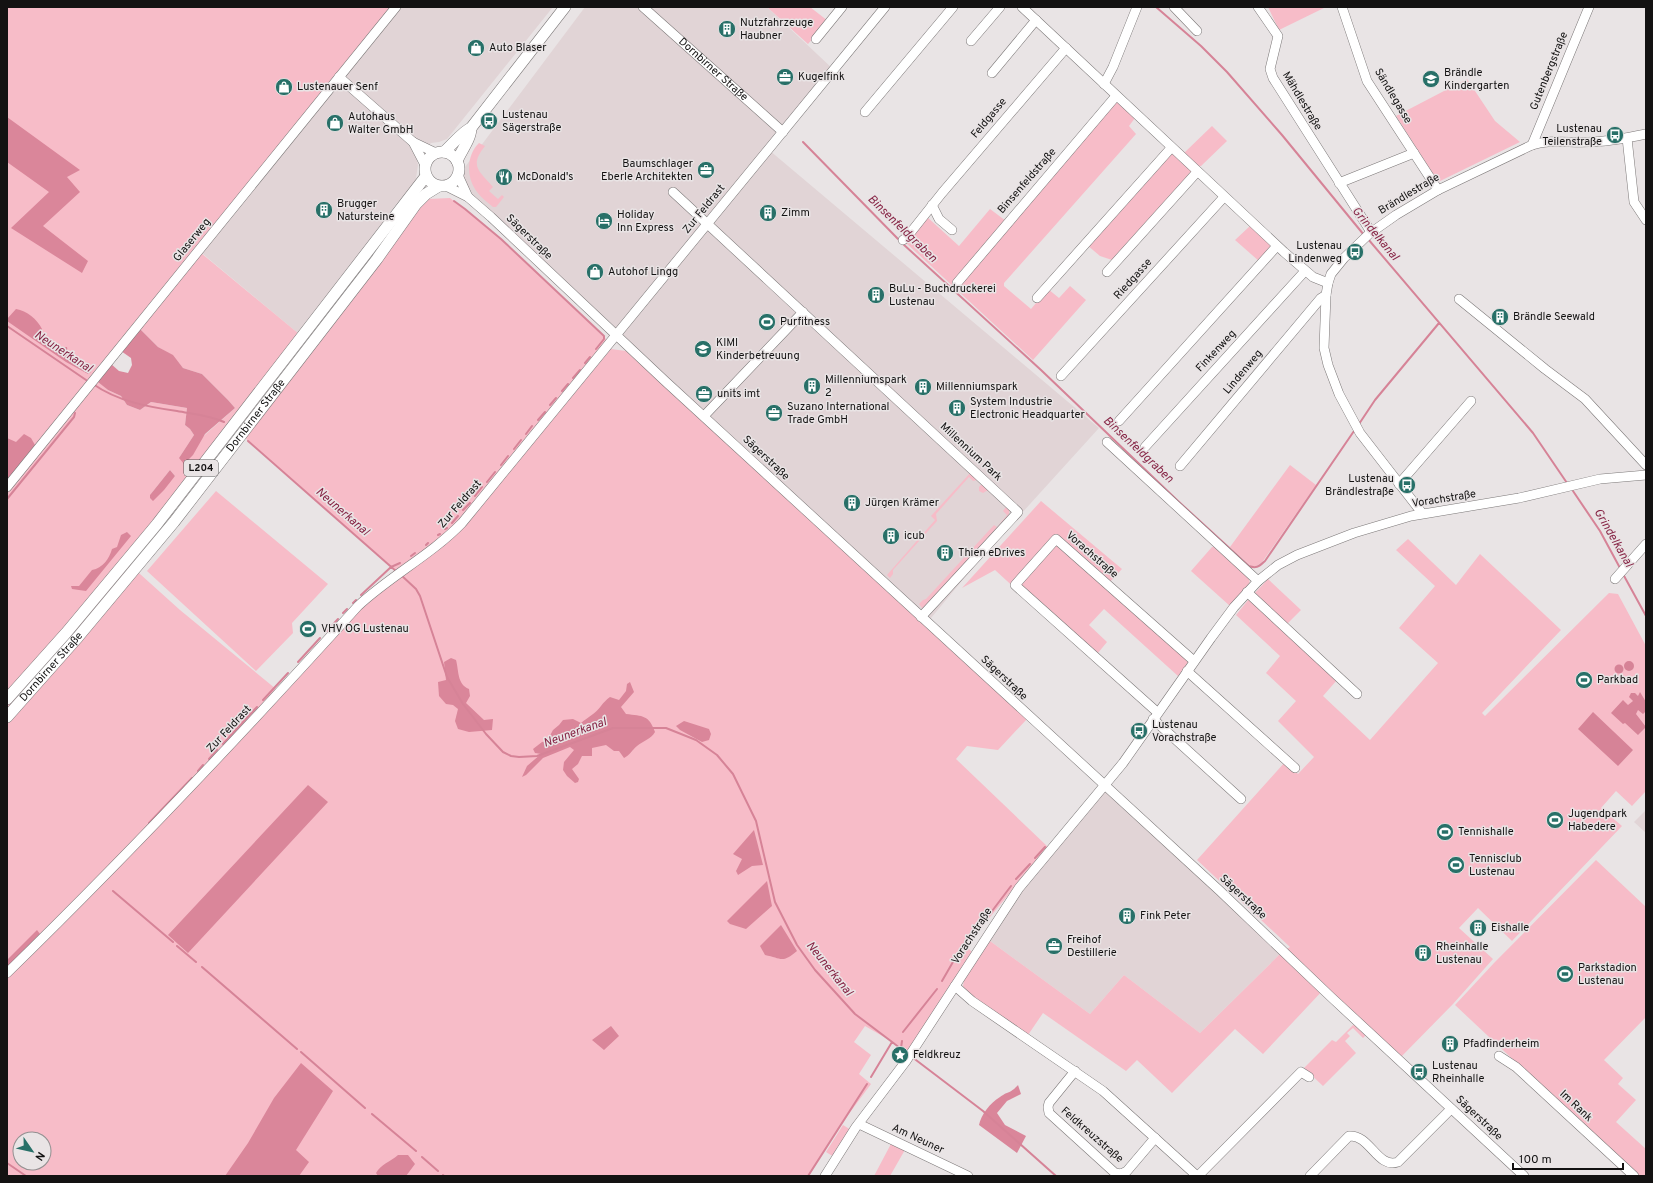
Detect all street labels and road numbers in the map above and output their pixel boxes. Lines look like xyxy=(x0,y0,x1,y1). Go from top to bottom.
street label: Gutenbergstraße xyxy=(1527,30,1571,112)
street label: Dornbirner Straße xyxy=(675,35,751,104)
street label: Sändlegasse xyxy=(1371,66,1415,126)
street label: Mähdlestraße xyxy=(1279,69,1325,133)
street label: Feldgasse xyxy=(968,95,1010,141)
street label: Binsenfeldstraße xyxy=(995,145,1059,217)
street label: Brändlestraße xyxy=(1376,170,1442,218)
street label: Zur Feldrast xyxy=(680,181,728,237)
street label: Sägerstraße xyxy=(503,211,555,263)
street label: Glaserweg xyxy=(170,216,214,264)
street label: Riedgasse xyxy=(1111,255,1155,302)
street label: Finkenweg xyxy=(1193,327,1239,375)
street label: Lindenweg xyxy=(1220,347,1266,397)
street label: Dornbirner Straße xyxy=(223,376,289,455)
street label: Millennium Park xyxy=(937,420,1005,484)
street label: Sägerstraße xyxy=(740,433,793,483)
road number: L204 xyxy=(184,460,218,476)
street label: Zur Feldrast xyxy=(435,477,485,531)
street label: Vorachstraße xyxy=(1411,487,1477,511)
street label: Vorachstraße xyxy=(1063,529,1121,581)
street label: Dornbirner Straße xyxy=(17,629,86,705)
street label: Sägerstraße xyxy=(978,653,1031,703)
street label: Zur Feldrast xyxy=(204,702,254,756)
street label: Sägerstraße xyxy=(1217,872,1270,922)
street label: Vorachstraße xyxy=(949,905,995,967)
street label: Im Rank xyxy=(1557,1087,1596,1125)
street label: Sägerstraße xyxy=(1453,1093,1506,1143)
street label: Feldkreuzstraße xyxy=(1058,1104,1126,1166)
street label: Am Neuner xyxy=(890,1121,947,1157)

